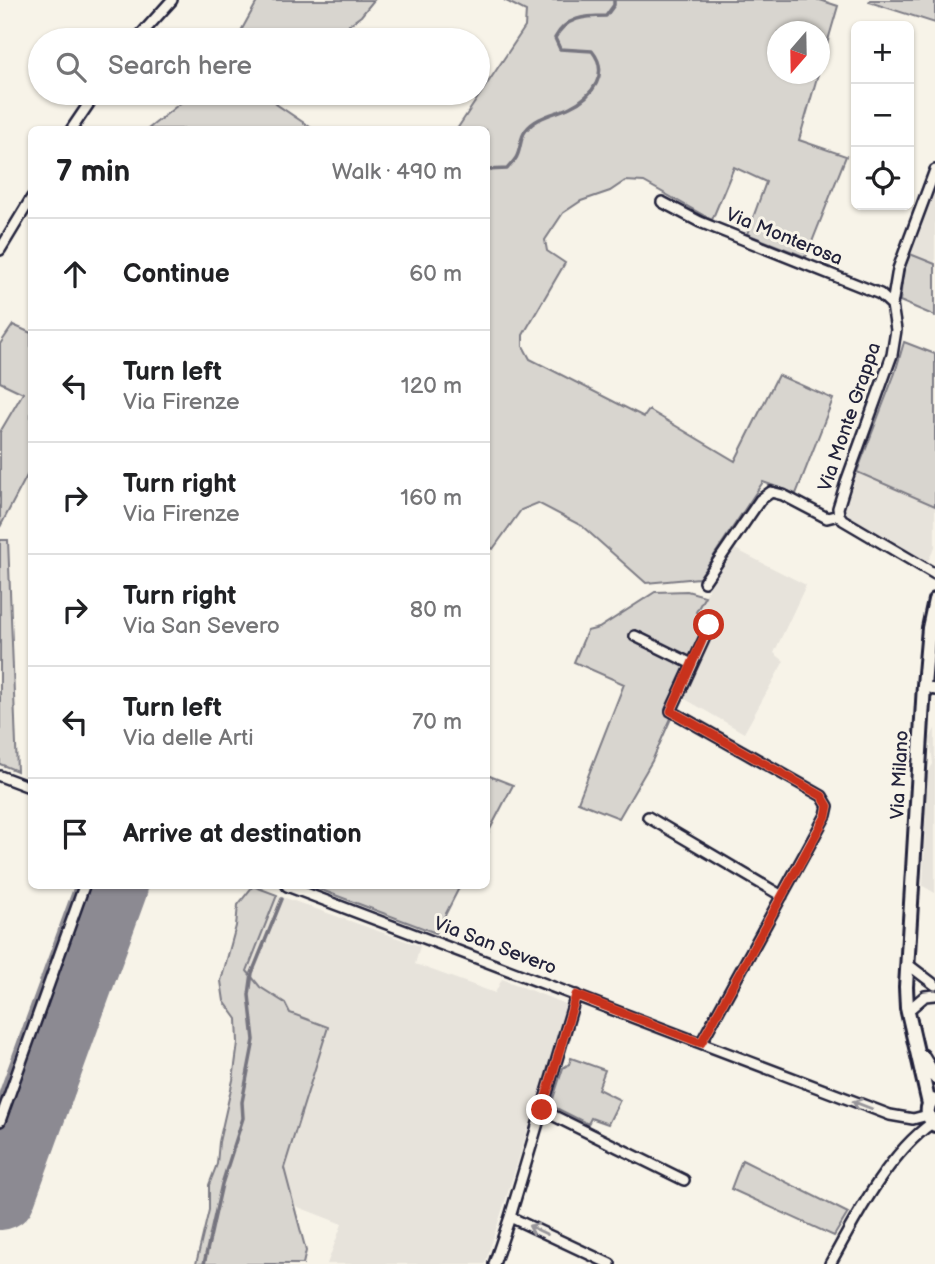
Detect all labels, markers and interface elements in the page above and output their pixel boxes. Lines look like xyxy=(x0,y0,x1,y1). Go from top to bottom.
north arrow xyxy=(767,21,830,84)
map controls xyxy=(851,21,914,210)
button: + xyxy=(851,21,914,84)
search box xyxy=(28,28,490,105)
icon: search xyxy=(52,48,90,86)
text: Search here xyxy=(108,51,252,82)
button: − xyxy=(851,84,914,147)
button: locate xyxy=(851,147,914,210)
text: 7 min xyxy=(56,154,130,190)
text: Walk · 490 m xyxy=(332,158,462,186)
street label: Via Monterosa xyxy=(722,203,846,271)
icon: ahead xyxy=(56,255,94,293)
text: Continue xyxy=(123,259,230,290)
text: 60 m xyxy=(409,260,462,288)
street label: Via Monte Grappa xyxy=(814,340,886,494)
text: Turn left xyxy=(123,357,222,388)
icon: left xyxy=(56,367,94,405)
text: 120 m xyxy=(401,372,462,400)
text: Via Firenze xyxy=(123,388,240,416)
text: Turn right xyxy=(123,469,236,500)
icon: right xyxy=(56,479,94,517)
text: 160 m xyxy=(400,484,462,512)
text: Via Firenze xyxy=(123,500,240,528)
text: Turn right xyxy=(123,581,236,612)
icon: right xyxy=(56,591,94,629)
text: 80 m xyxy=(410,596,462,624)
route start xyxy=(693,609,724,640)
text: Via San Severo xyxy=(123,612,280,640)
text: Turn left xyxy=(123,693,222,724)
icon: left xyxy=(56,703,94,741)
text: 70 m xyxy=(412,708,462,736)
text: Via delle Arti xyxy=(123,724,254,752)
street label: Via Milano xyxy=(886,730,914,820)
icon: arrive xyxy=(56,815,94,853)
text: Arrive at destination xyxy=(123,819,362,850)
street label: Via San Severo xyxy=(430,912,560,980)
route end xyxy=(526,1094,557,1125)
one-way arrow xyxy=(852,1097,874,1110)
one-way arrow xyxy=(528,1223,549,1236)

